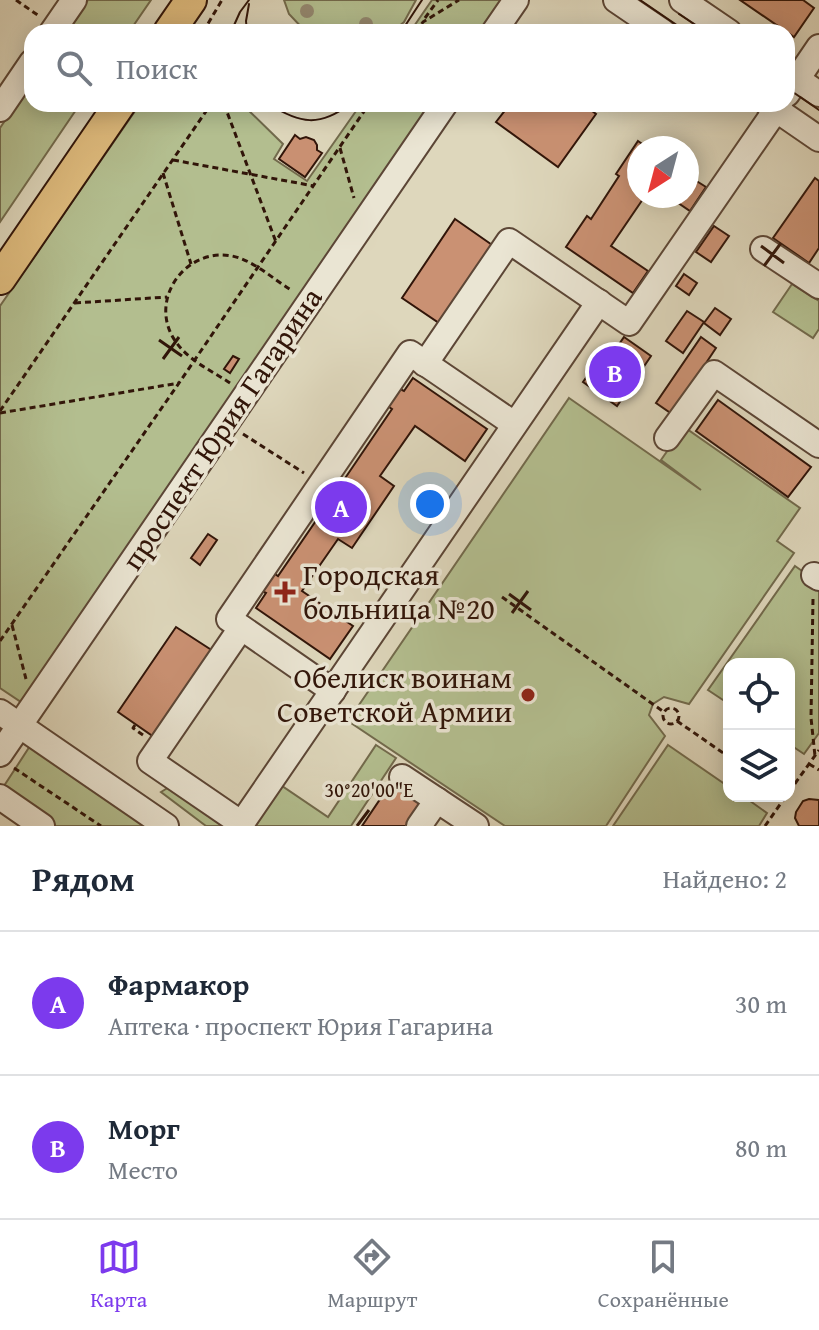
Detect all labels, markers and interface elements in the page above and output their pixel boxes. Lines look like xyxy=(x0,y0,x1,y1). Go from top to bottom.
search box xyxy=(24,24,795,112)
icon: search xyxy=(52,46,96,90)
text: Поиск xyxy=(116,46,198,90)
north arrow xyxy=(627,136,699,208)
street label: проспект Юрия Гагарина xyxy=(110,278,333,579)
pin: B xyxy=(589,342,641,402)
pin: A xyxy=(315,477,367,537)
your location xyxy=(410,484,450,524)
place label: Городская больница №20 xyxy=(303,552,495,630)
marker: Городская больница №20 xyxy=(274,581,296,603)
place label: Обелиск воинам Советской Армии xyxy=(277,655,512,733)
map controls xyxy=(723,658,795,802)
button: locate xyxy=(723,658,795,730)
marker: Обелиск воинам Советской Армии xyxy=(519,686,537,704)
button: layers xyxy=(723,730,795,802)
text: 30°20'00"E xyxy=(325,775,413,804)
text: Рядом xyxy=(32,854,135,903)
text: Найдено: 2 xyxy=(663,859,787,898)
text: Фармакор xyxy=(108,962,249,1006)
text: A xyxy=(50,984,66,1023)
text: 30 m xyxy=(735,984,787,1023)
text: Аптека · проспект Юрия Гагарина xyxy=(108,1006,493,1045)
text: Морг xyxy=(108,1106,180,1150)
text: B xyxy=(50,1128,66,1167)
text: 80 m xyxy=(735,1128,787,1167)
text: Место xyxy=(108,1150,178,1189)
tab: Карта xyxy=(90,1235,147,1315)
tab: Маршрут xyxy=(327,1235,417,1315)
tab: Сохранённые xyxy=(598,1235,729,1315)

